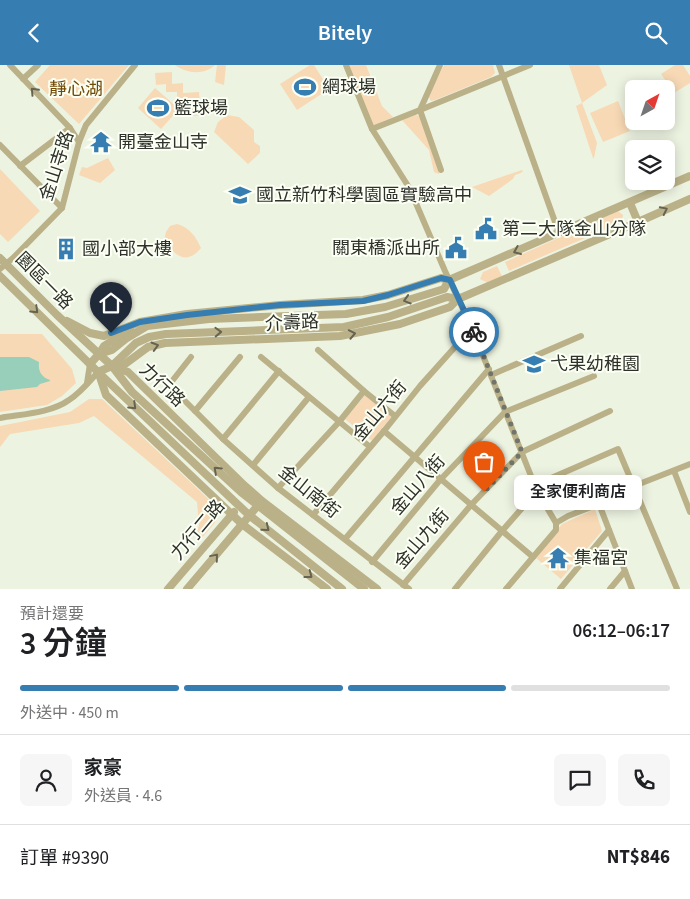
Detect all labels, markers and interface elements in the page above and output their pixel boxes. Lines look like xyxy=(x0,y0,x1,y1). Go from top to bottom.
text: Bitely xyxy=(318,17,372,49)
icon: back xyxy=(20,19,48,47)
icon: search xyxy=(642,19,670,47)
sports icon: 網球場 xyxy=(292,74,318,100)
place label: 網球場 xyxy=(322,75,376,100)
park label: 靜心湖 xyxy=(49,77,103,102)
north arrow xyxy=(625,80,675,130)
map controls xyxy=(625,80,675,190)
one-way arrow xyxy=(31,87,40,96)
sports icon: 籃球場 xyxy=(145,95,171,121)
place label: 籃球場 xyxy=(174,96,228,121)
street label: 金山寺路 xyxy=(34,128,80,204)
temple icon: 開臺金山寺 xyxy=(88,129,114,155)
place label: 開臺金山寺 xyxy=(118,130,208,155)
button: layers xyxy=(625,140,675,190)
school or university icon: 國立新竹科學園區實驗高中 xyxy=(227,182,253,208)
place label: 國立新竹科學園區實驗高中 xyxy=(256,183,472,208)
one-way arrow xyxy=(659,206,668,217)
public building icon: 第二大隊金山分隊 xyxy=(473,216,499,242)
place label: 第二大隊金山分隊 xyxy=(502,217,646,242)
public building icon: 關東橋派出所 xyxy=(443,235,469,261)
building icon: 國小部大樓 xyxy=(53,236,79,262)
place label: 關東橋派出所 xyxy=(332,236,440,261)
place label: 國小部大樓 xyxy=(82,237,172,262)
one-way arrow xyxy=(513,244,522,255)
street label: 園區一路 xyxy=(10,247,78,315)
pin xyxy=(90,282,132,333)
icon: home xyxy=(97,289,125,317)
one-way arrow xyxy=(404,295,412,305)
one-way arrow xyxy=(29,304,38,313)
courier xyxy=(449,307,499,357)
street label: 介壽路 xyxy=(264,309,320,337)
icon: bike xyxy=(460,318,488,346)
one-way arrow xyxy=(214,326,222,337)
one-way arrow xyxy=(347,329,356,339)
one-way arrow xyxy=(150,342,159,352)
school or university icon: 弋果幼稚園 xyxy=(521,351,547,377)
place label: 弋果幼稚園 xyxy=(550,352,640,377)
street label: 力行路 xyxy=(134,357,190,413)
street label: 金山六街 xyxy=(347,375,413,447)
one-way arrow xyxy=(128,400,137,409)
pin xyxy=(463,441,505,492)
icon: bag xyxy=(470,448,498,476)
street label: 金山八街 xyxy=(385,450,451,520)
street label: 金山南街 xyxy=(273,460,345,524)
one-way arrow xyxy=(214,467,223,476)
callout: 全家便利商店 xyxy=(514,475,642,509)
text: 全家便利商店 xyxy=(530,481,626,503)
street label: 力行二路 xyxy=(165,494,231,566)
street label: 金山九街 xyxy=(389,504,455,574)
one-way arrow xyxy=(260,522,269,531)
temple icon: 集福宮 xyxy=(545,545,571,571)
place label: 集福宮 xyxy=(574,546,628,571)
one-way arrow xyxy=(209,553,218,562)
one-way arrow xyxy=(303,569,313,578)
text: 預計還要 xyxy=(20,603,84,625)
text: 06:12–06:17 xyxy=(572,618,670,645)
text: 3 分鐘 xyxy=(20,621,107,667)
text: 外送中 · 450 m xyxy=(20,702,119,724)
button: person xyxy=(20,754,72,806)
button: chat xyxy=(554,754,606,806)
button: phone xyxy=(618,754,670,806)
text: 家豪 xyxy=(84,755,122,782)
text: 外送員 · 4.6 xyxy=(84,785,162,807)
text: NT$846 xyxy=(607,844,670,871)
text: 訂單 #9390 xyxy=(20,845,109,872)

